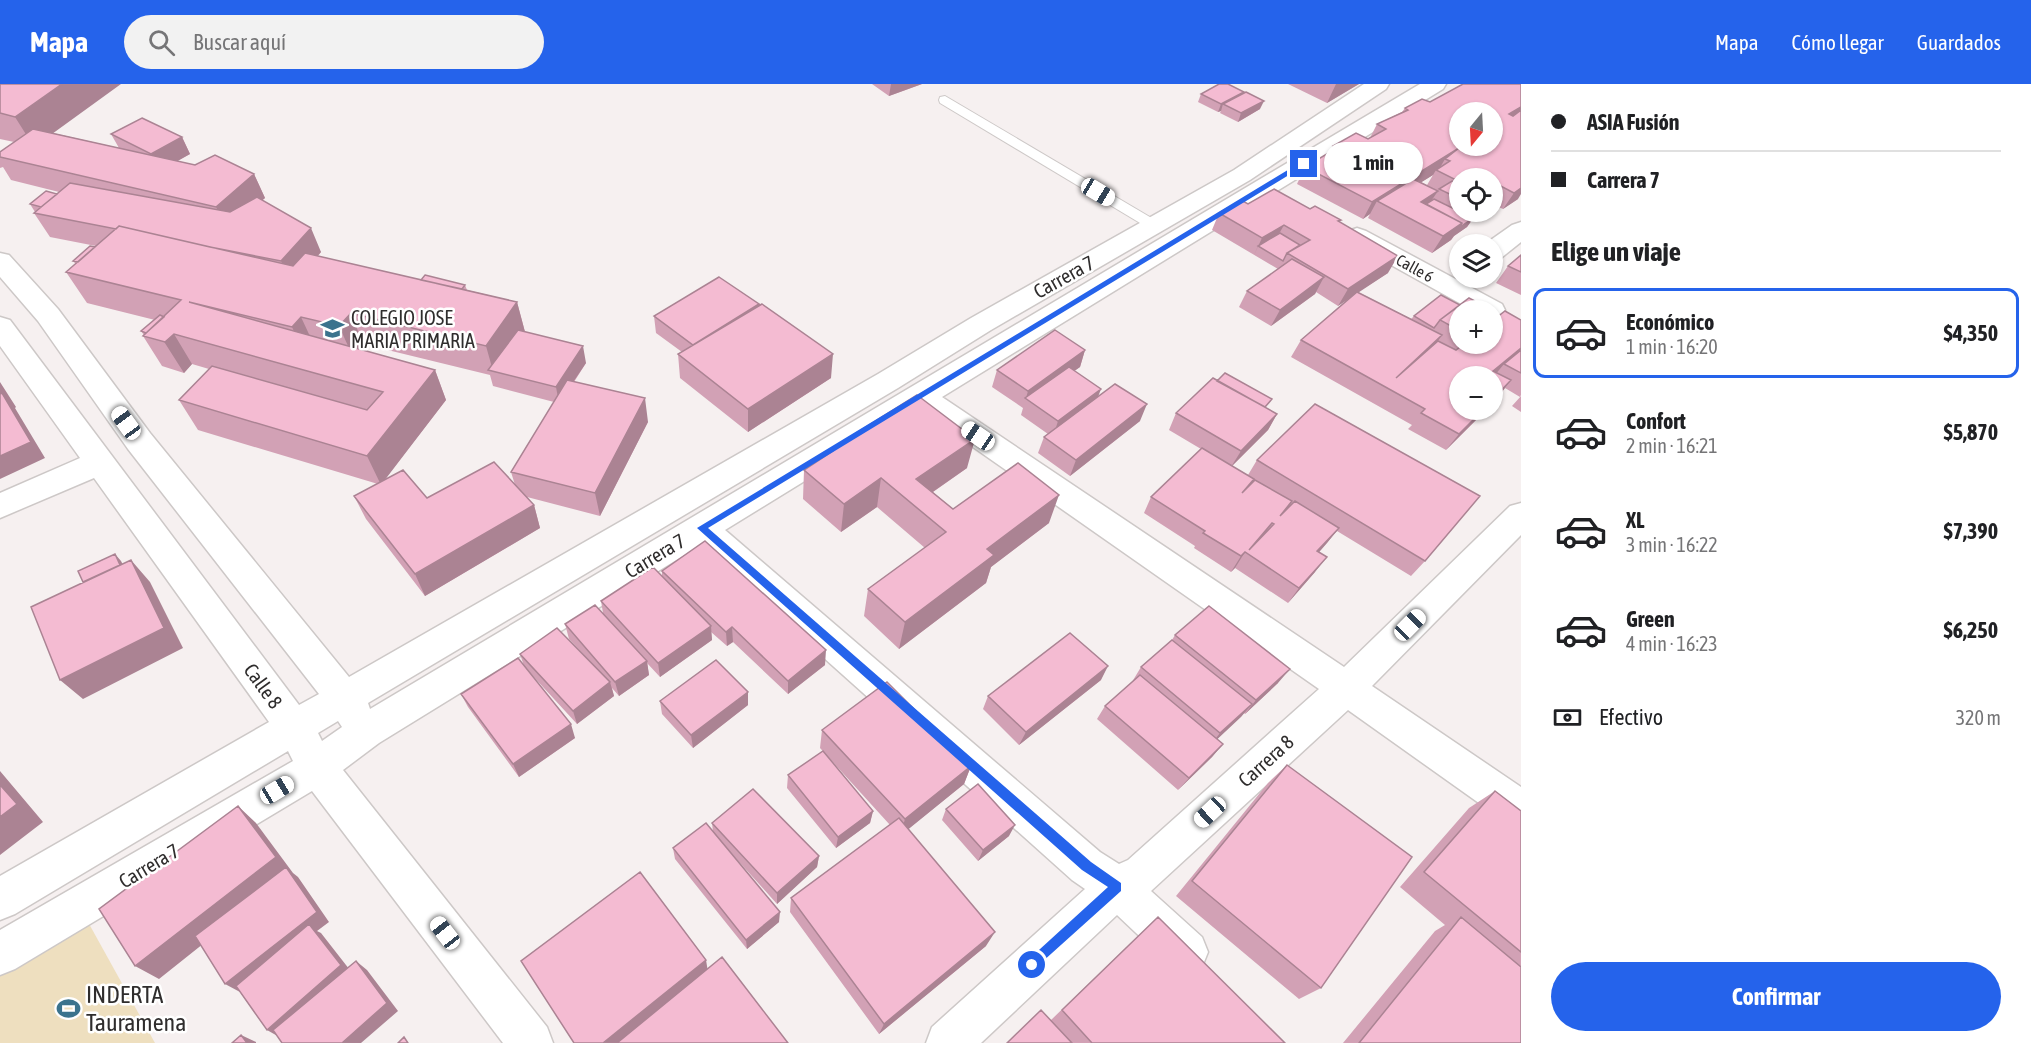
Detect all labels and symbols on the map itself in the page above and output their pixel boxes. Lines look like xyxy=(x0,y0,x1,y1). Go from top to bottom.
north arrow xyxy=(1449,102,1503,156)
callout: 1 min xyxy=(1325,143,1424,185)
route end xyxy=(1290,150,1317,177)
car xyxy=(1078,175,1118,209)
street label: Carrera 7 xyxy=(1029,250,1098,303)
street label: Calle 6 xyxy=(1393,250,1437,286)
place label: COLEGIO JOSE MARIA PRIMARIA xyxy=(351,306,475,352)
school or university icon: COLEGIO JOSE MARIA PRIMARIA xyxy=(320,316,346,342)
car xyxy=(108,403,144,443)
car xyxy=(958,418,998,454)
street label: Carrera 7 xyxy=(620,529,689,582)
car xyxy=(1391,606,1429,644)
street label: Calle 8 xyxy=(239,659,287,713)
street label: Carrera 8 xyxy=(1233,730,1298,791)
car xyxy=(257,773,297,807)
car xyxy=(1191,793,1229,831)
street label: Carrera 7 xyxy=(114,839,183,892)
car xyxy=(427,913,463,953)
route start xyxy=(1018,951,1045,978)
place label: INDERTA Tauramena xyxy=(86,981,186,1036)
sports icon: INDERTA Tauramena xyxy=(55,996,81,1022)

